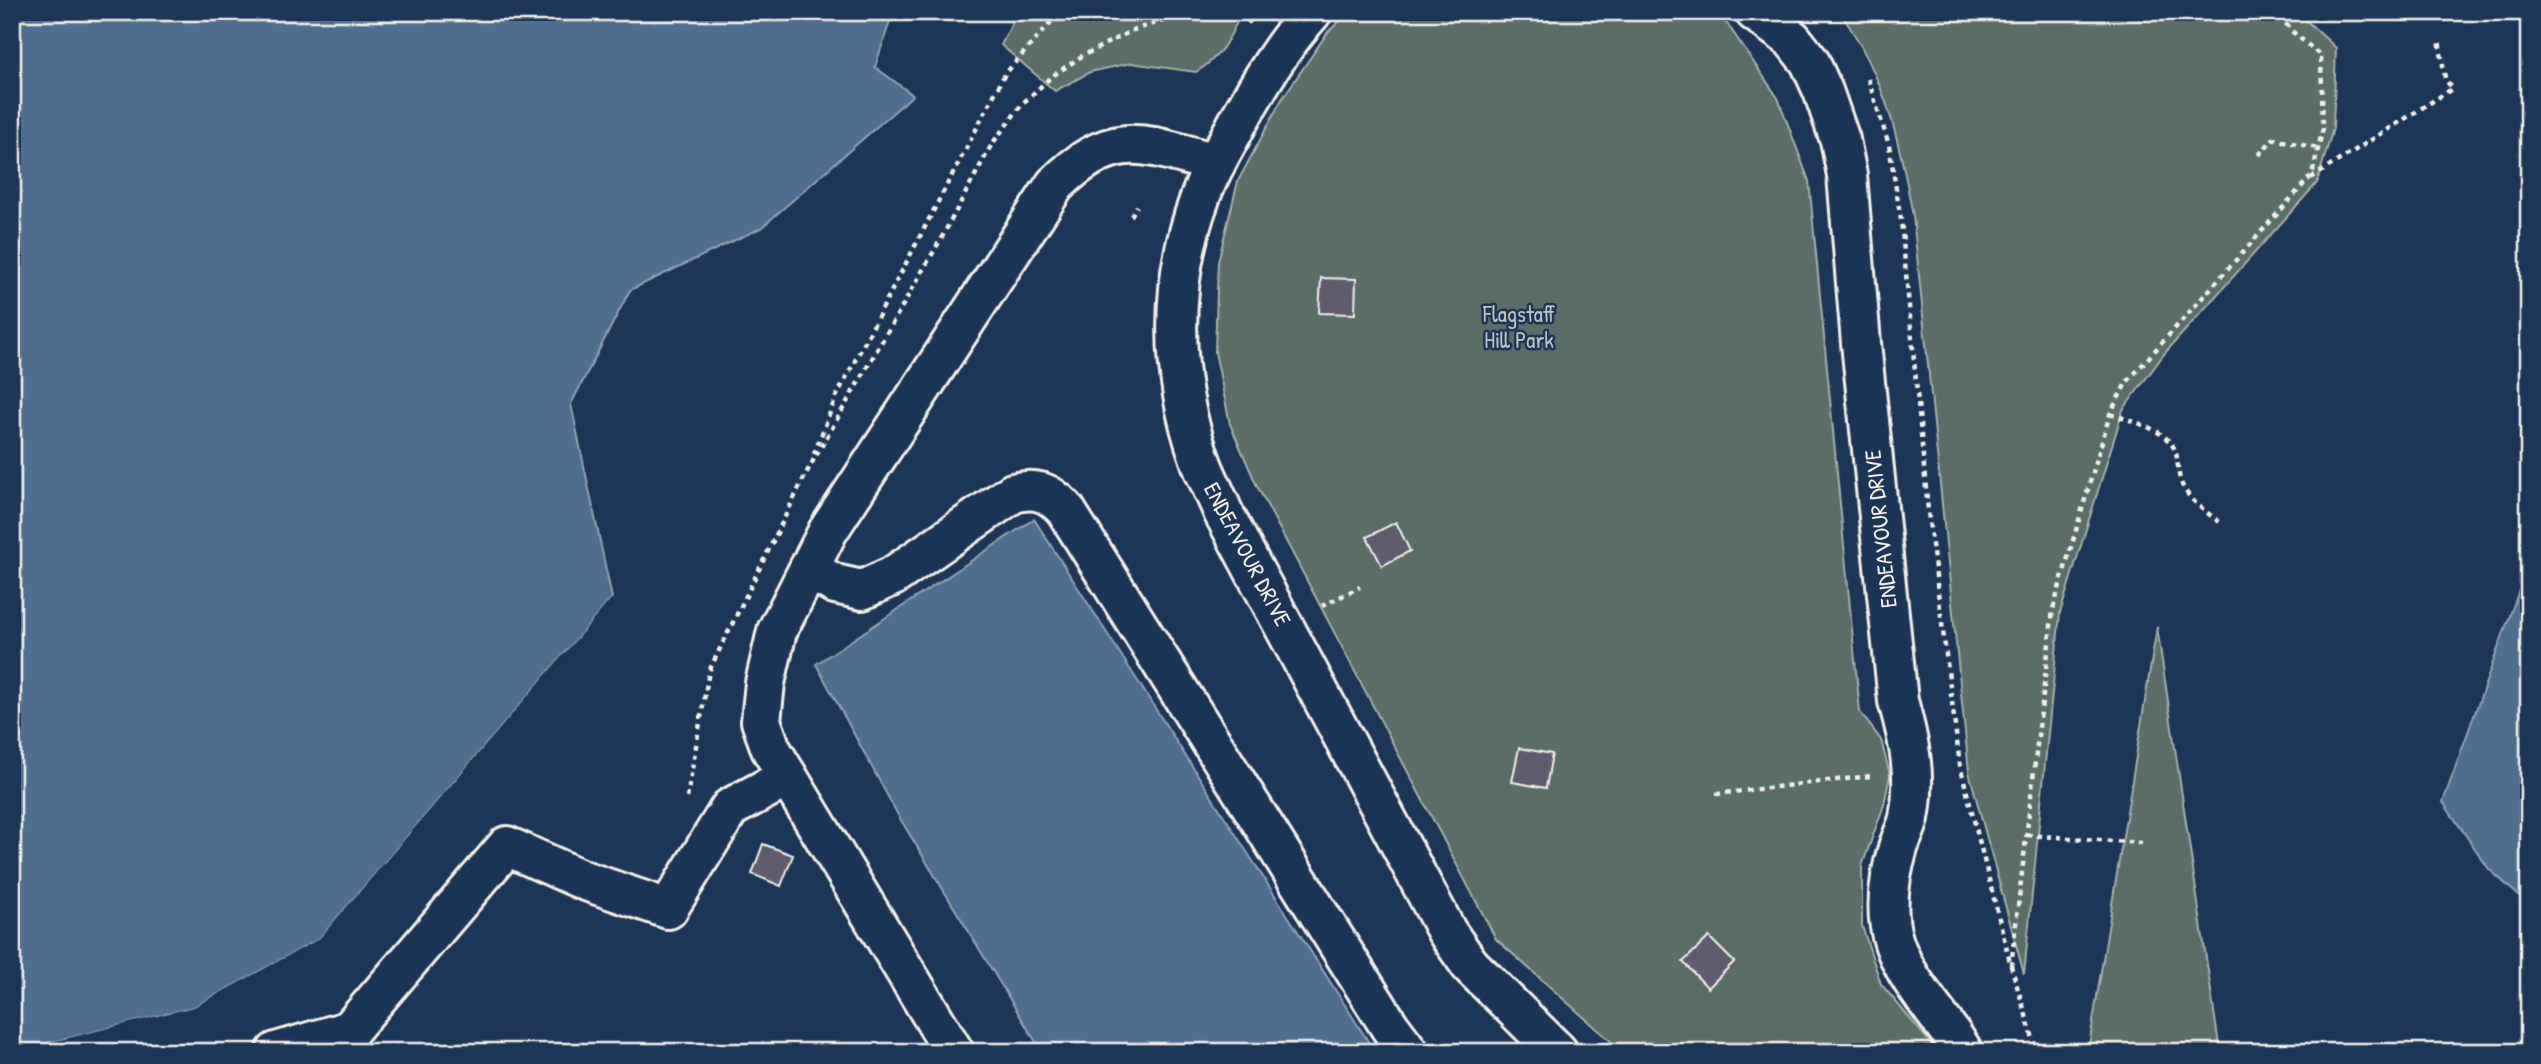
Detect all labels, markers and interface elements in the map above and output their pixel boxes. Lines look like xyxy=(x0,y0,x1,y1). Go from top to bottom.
park label: Flagstaff Hill Park xyxy=(1482,298,1555,355)
street label: ENDEAVOUR DRIVE xyxy=(1856,448,1904,610)
street label: ENDEAVOUR DRIVE xyxy=(1197,477,1299,631)

